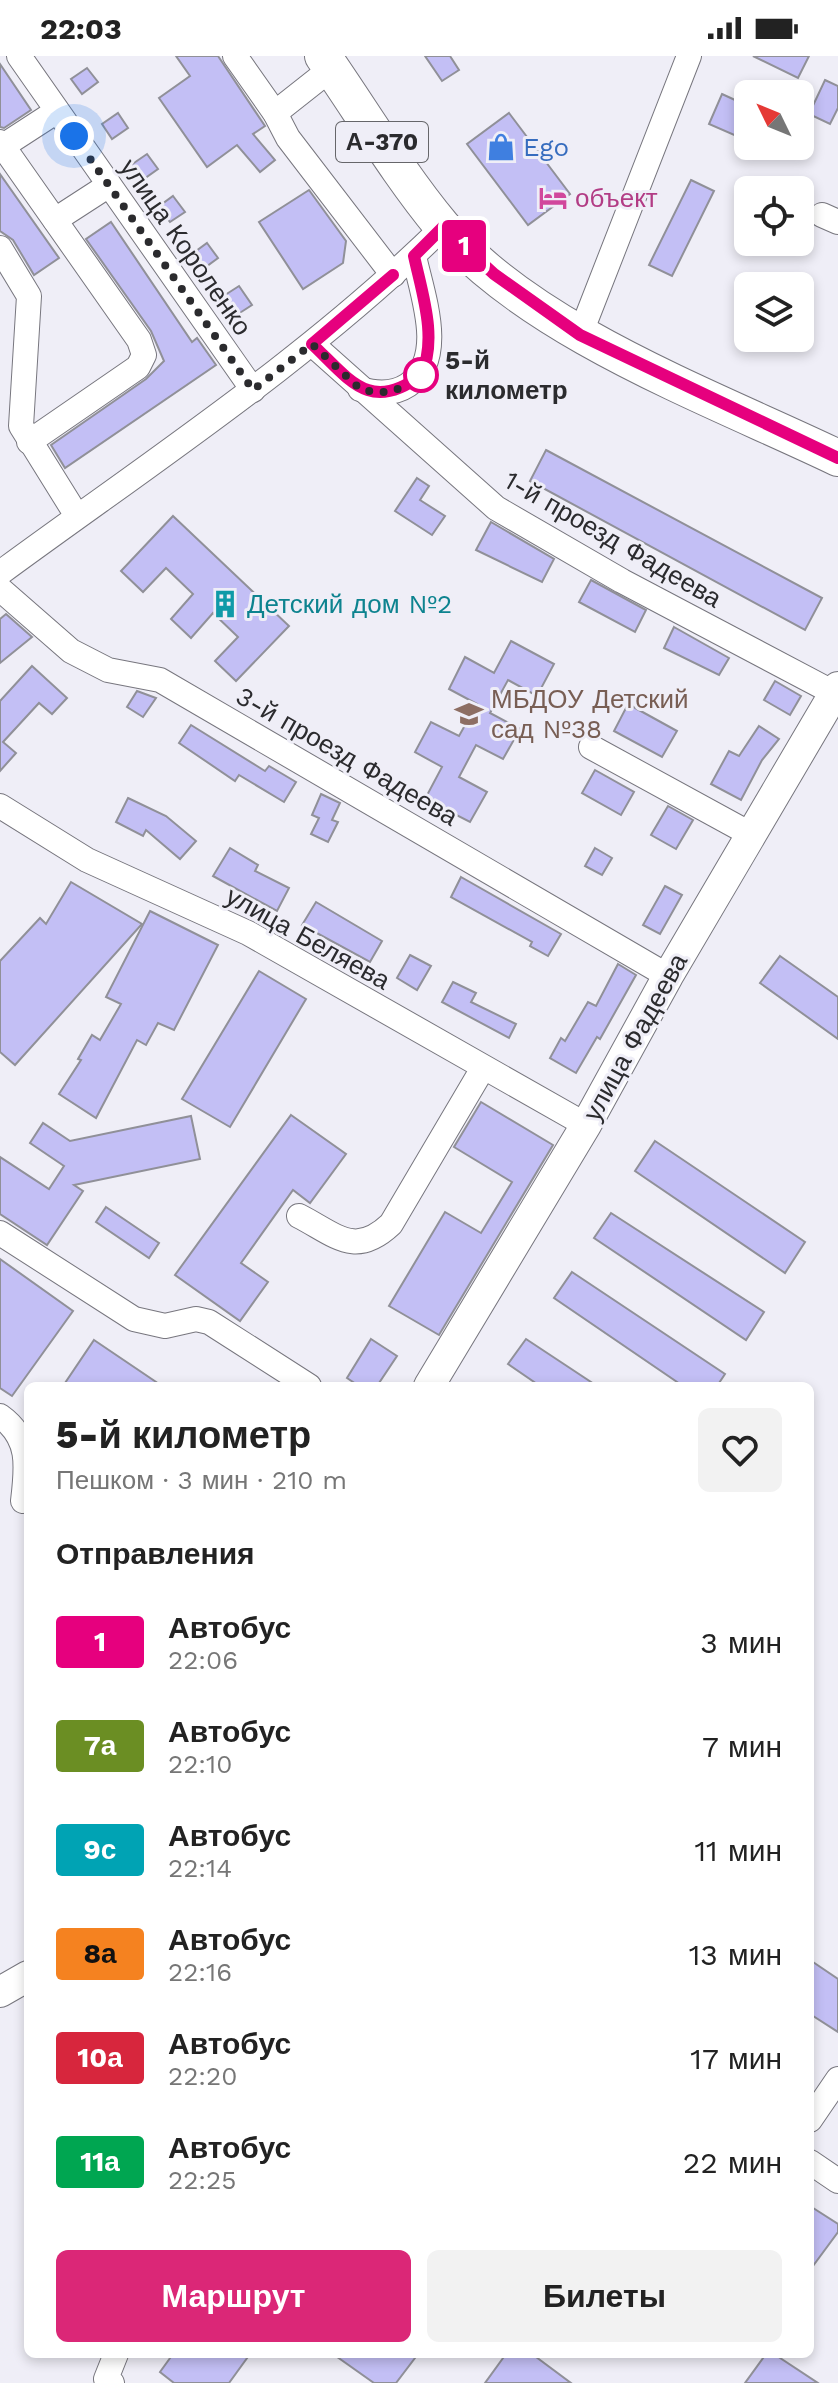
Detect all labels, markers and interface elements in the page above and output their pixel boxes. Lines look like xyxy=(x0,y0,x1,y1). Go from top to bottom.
text: 22:03 xyxy=(40,11,122,46)
north arrow xyxy=(734,80,814,160)
map controls xyxy=(734,80,814,352)
your location xyxy=(54,116,94,156)
road number: А-370 xyxy=(336,122,428,162)
shop icon: Ego xyxy=(486,132,516,162)
place label: Ego xyxy=(523,132,569,162)
street label: улица Короленко xyxy=(114,153,258,341)
button: locate xyxy=(734,176,814,256)
hotel icon: объект xyxy=(538,183,568,213)
place label: объект xyxy=(575,183,658,213)
line badge: 1 xyxy=(438,220,490,272)
text: 1 xyxy=(458,229,470,262)
button: layers xyxy=(734,272,814,352)
place label: 5-й километр xyxy=(445,345,568,405)
marker: 5-й километр xyxy=(404,358,438,392)
street label: 1-й проезд Фадеева xyxy=(499,465,727,614)
building icon: Детский дом №2 xyxy=(210,589,240,619)
place label: Детский дом №2 xyxy=(247,589,452,619)
street label: 3-й проезд Фадеева xyxy=(231,680,463,832)
place label: МБДОУ Детский сад №38 xyxy=(491,684,689,744)
school or university icon: МБДОУ Детский сад №38 xyxy=(454,699,484,729)
street label: улица Беляева xyxy=(221,881,396,996)
street label: улица Фадеева xyxy=(577,948,694,1126)
button: heart xyxy=(698,1408,782,1492)
text: 5-й километр xyxy=(56,1413,311,1457)
text: Пешком · 3 мин · 210 m xyxy=(56,1465,347,1495)
text: Отправления xyxy=(56,1536,255,1571)
text: Автобус xyxy=(168,1610,291,1645)
text: 1 xyxy=(94,1625,106,1658)
text: 3 мин xyxy=(700,1625,782,1660)
text: 22:06 xyxy=(168,1645,238,1675)
text: Автобус xyxy=(168,1714,291,1749)
text: 7а xyxy=(84,1729,116,1762)
text: 7 мин xyxy=(702,1729,782,1764)
text: 22:10 xyxy=(168,1749,232,1779)
text: Автобус xyxy=(168,1818,291,1853)
text: 9с xyxy=(84,1833,116,1866)
text: 11 мин xyxy=(694,1833,782,1868)
text: 22:14 xyxy=(168,1853,232,1883)
text: Автобус xyxy=(168,1922,291,1957)
text: 8а xyxy=(83,1937,117,1970)
text: 13 мин xyxy=(689,1937,782,1972)
text: 22:16 xyxy=(168,1957,232,1987)
text: Автобус xyxy=(168,2026,291,2061)
text: 10а xyxy=(77,2041,123,2074)
text: 17 мин xyxy=(690,2041,782,2076)
text: 22:20 xyxy=(168,2061,237,2091)
text: Автобус xyxy=(168,2130,291,2165)
text: 11а xyxy=(80,2145,120,2178)
text: 22 мин xyxy=(683,2145,782,2180)
text: 22:25 xyxy=(168,2165,236,2195)
button: Маршрут xyxy=(56,2250,411,2342)
button: Билеты xyxy=(427,2250,782,2342)

